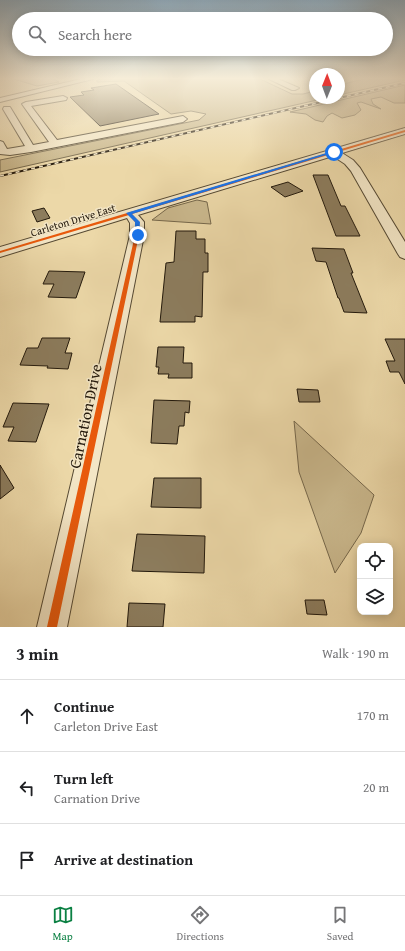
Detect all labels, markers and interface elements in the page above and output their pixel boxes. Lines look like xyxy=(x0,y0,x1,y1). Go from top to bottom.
search box xyxy=(12,12,393,56)
icon: search xyxy=(26,23,48,45)
text: Search here xyxy=(58,24,132,45)
north arrow xyxy=(309,68,345,104)
route start xyxy=(325,143,343,161)
street label: Carleton Drive East xyxy=(29,199,118,241)
route end xyxy=(129,226,147,244)
street label: Carnation Drive xyxy=(62,362,108,470)
map controls xyxy=(357,543,393,615)
button: locate xyxy=(357,543,393,579)
button: layers xyxy=(357,579,393,615)
text: 3 min xyxy=(16,641,58,666)
text: Walk · 190 m xyxy=(322,644,389,663)
text: Continue xyxy=(54,696,115,717)
icon: ahead xyxy=(16,705,38,727)
text: 170 m xyxy=(357,706,389,725)
text: Carleton Drive East xyxy=(54,717,158,736)
text: Turn left xyxy=(54,768,113,789)
icon: left xyxy=(16,777,38,799)
text: 20 m xyxy=(363,778,389,797)
text: Carnation Drive xyxy=(54,789,140,808)
icon: arrive xyxy=(16,849,38,871)
text: Arrive at destination xyxy=(54,849,193,870)
tab: Map xyxy=(52,904,74,944)
tab: Directions xyxy=(177,904,224,944)
tab: Saved xyxy=(327,904,353,944)

